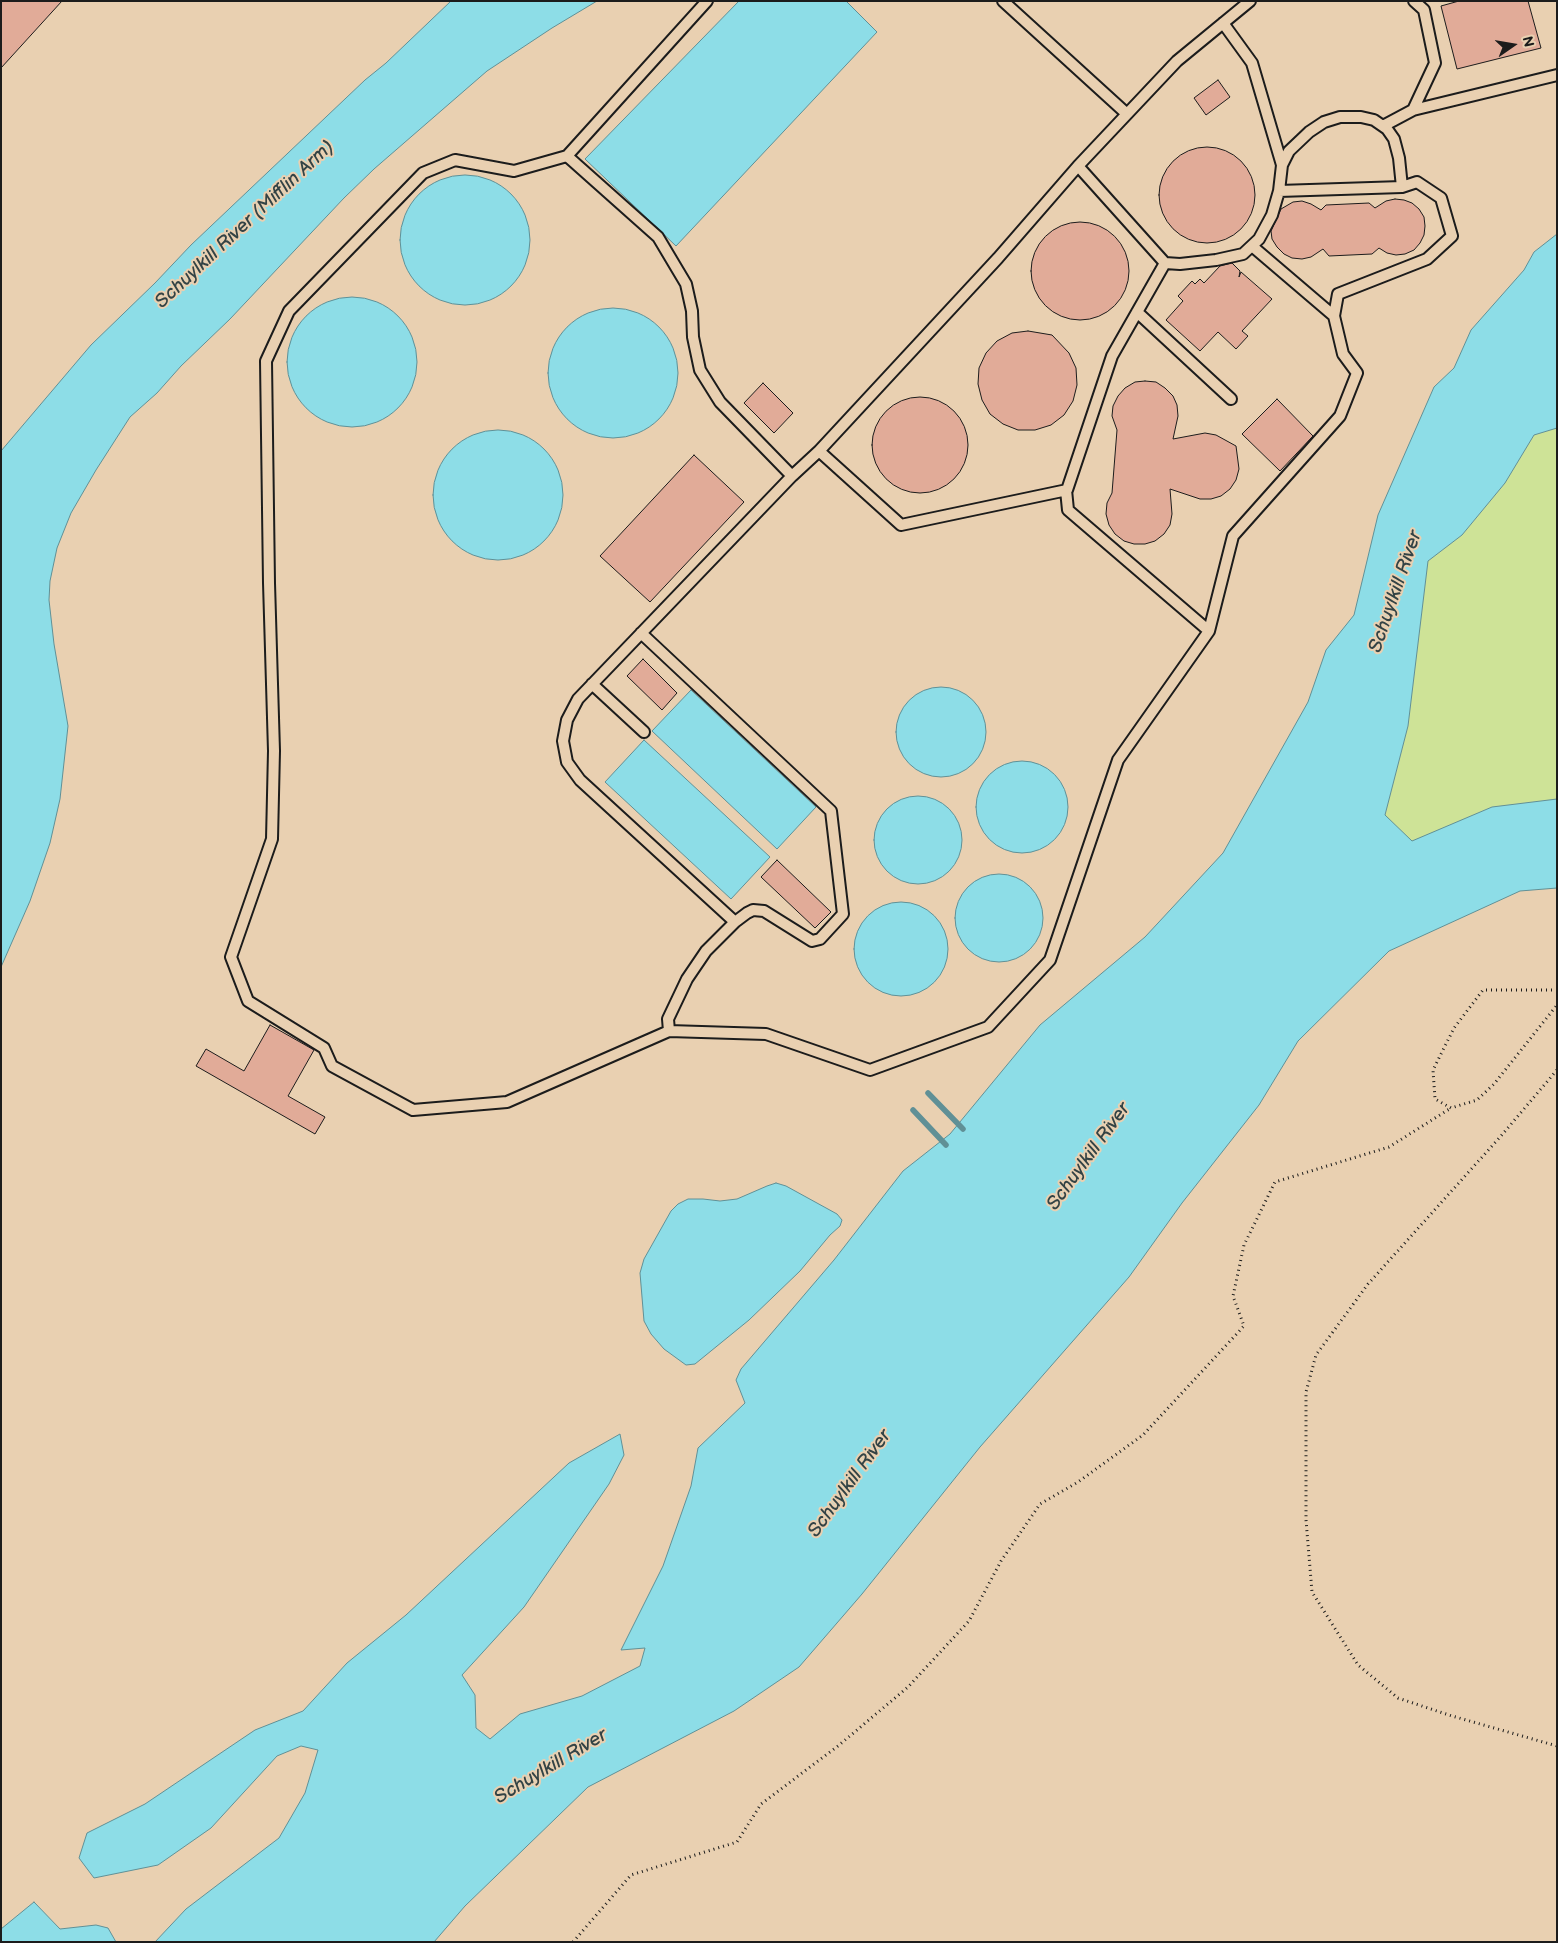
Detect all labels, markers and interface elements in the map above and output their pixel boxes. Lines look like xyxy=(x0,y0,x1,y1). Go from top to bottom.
north arrow xyxy=(1488,20,1538,70)
text: N xyxy=(1519,34,1538,49)
water label: Schuylkill River (Mifflin Arm) xyxy=(151,136,339,314)
water label: Schuylkill River xyxy=(1364,528,1428,656)
water label: Schuylkill River xyxy=(1042,1099,1136,1215)
water label: Schuylkill River xyxy=(803,1426,897,1542)
water label: Schuylkill River xyxy=(491,1724,611,1810)

